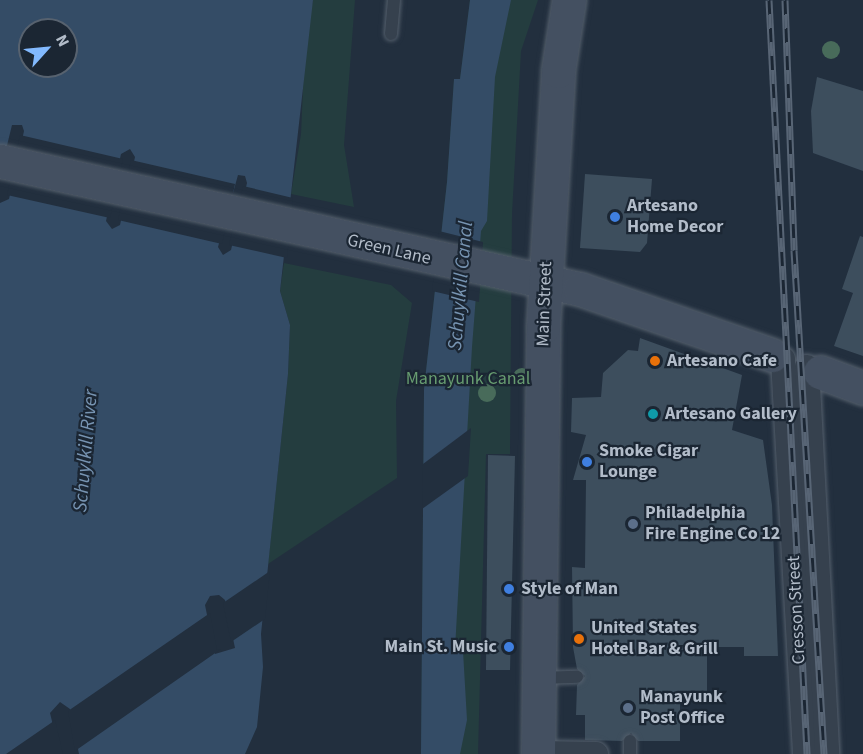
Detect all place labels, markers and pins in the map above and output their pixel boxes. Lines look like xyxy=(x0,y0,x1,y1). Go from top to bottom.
place label: Artesano Home Decor xyxy=(627,196,723,238)
marker: Artesano Home Decor xyxy=(608,210,622,224)
place label: Artesano Cafe xyxy=(667,350,777,372)
marker: Artesano Cafe xyxy=(648,354,662,368)
place label: Artesano Gallery xyxy=(665,403,797,425)
marker: Artesano Gallery xyxy=(646,407,660,421)
place label: Smoke Cigar Lounge xyxy=(599,441,698,484)
marker: Smoke Cigar Lounge xyxy=(580,455,594,469)
place label: Philadelphia Fire Engine Co 12 xyxy=(645,503,780,546)
marker: Philadelphia Fire Engine Co 12 xyxy=(626,517,640,531)
place label: Style of Man xyxy=(521,578,618,600)
marker: Style of Man xyxy=(502,582,516,596)
place label: United States Hotel Bar & Grill xyxy=(591,618,718,660)
marker: United States Hotel Bar & Grill xyxy=(572,632,586,646)
place label: Main St. Music xyxy=(384,636,497,658)
marker: Main St. Music xyxy=(502,640,516,654)
place label: Manayunk Post Office xyxy=(640,687,725,730)
marker: Manayunk Post Office xyxy=(621,701,635,715)

